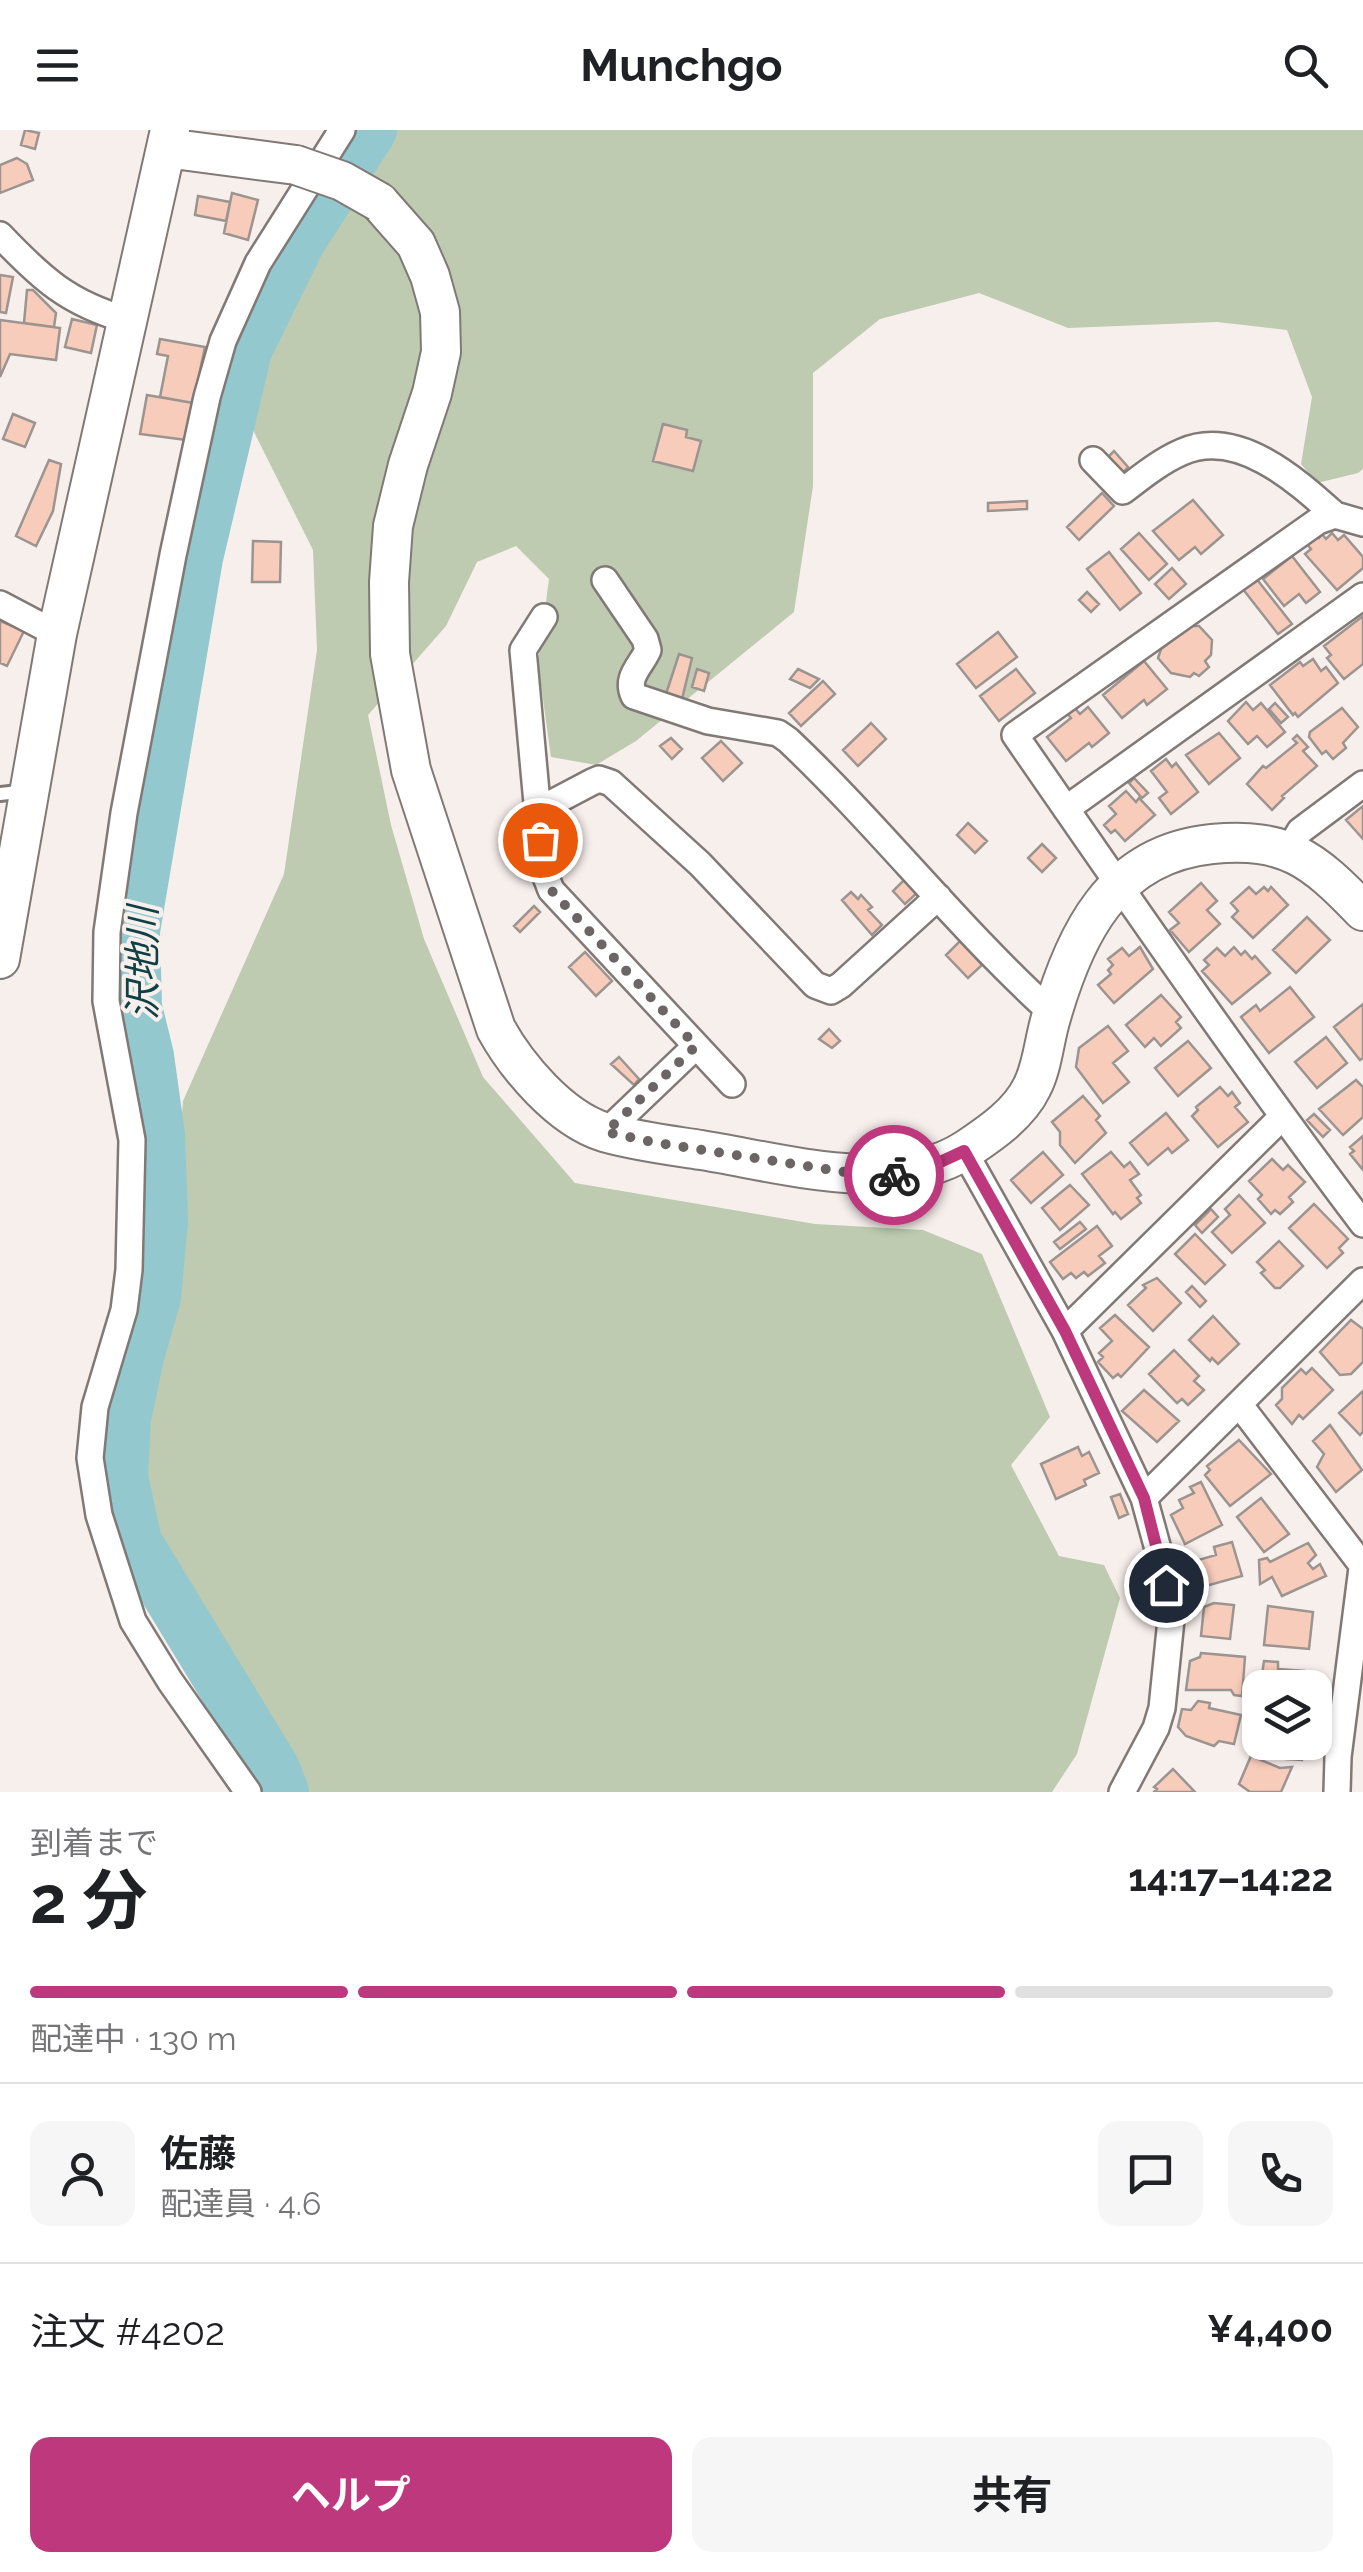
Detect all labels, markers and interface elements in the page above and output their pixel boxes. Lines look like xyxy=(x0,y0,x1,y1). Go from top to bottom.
icon: menu xyxy=(30,38,85,93)
icon: search xyxy=(1278,38,1333,93)
text: Munchgo xyxy=(580,39,783,92)
pin xyxy=(498,798,583,883)
icon: bag xyxy=(513,813,568,868)
water label: 沢地川 xyxy=(120,902,165,1020)
courier xyxy=(844,1125,944,1225)
icon: bike xyxy=(867,1148,922,1203)
pin xyxy=(1124,1543,1209,1628)
icon: home xyxy=(1139,1558,1194,1613)
map controls xyxy=(1242,1670,1332,1760)
button: layers xyxy=(1242,1670,1332,1760)
text: 到着まで xyxy=(30,1824,158,1861)
text: 14:17–14:22 xyxy=(1128,1855,1333,1900)
text: 2 分 xyxy=(30,1862,147,1938)
text: 配達中 · 130 m xyxy=(30,2020,236,2057)
button: person xyxy=(30,2121,135,2226)
button: chat xyxy=(1098,2121,1203,2226)
button: phone xyxy=(1228,2121,1333,2226)
text: 佐藤 xyxy=(160,2131,236,2176)
text: 配達員 · 4.6 xyxy=(160,2185,321,2222)
text: ¥4,400 xyxy=(1207,2306,1333,2351)
text: 注文 #4202 xyxy=(30,2309,225,2354)
button: ヘルプ xyxy=(30,2437,672,2552)
button: 共有 xyxy=(692,2437,1333,2552)

